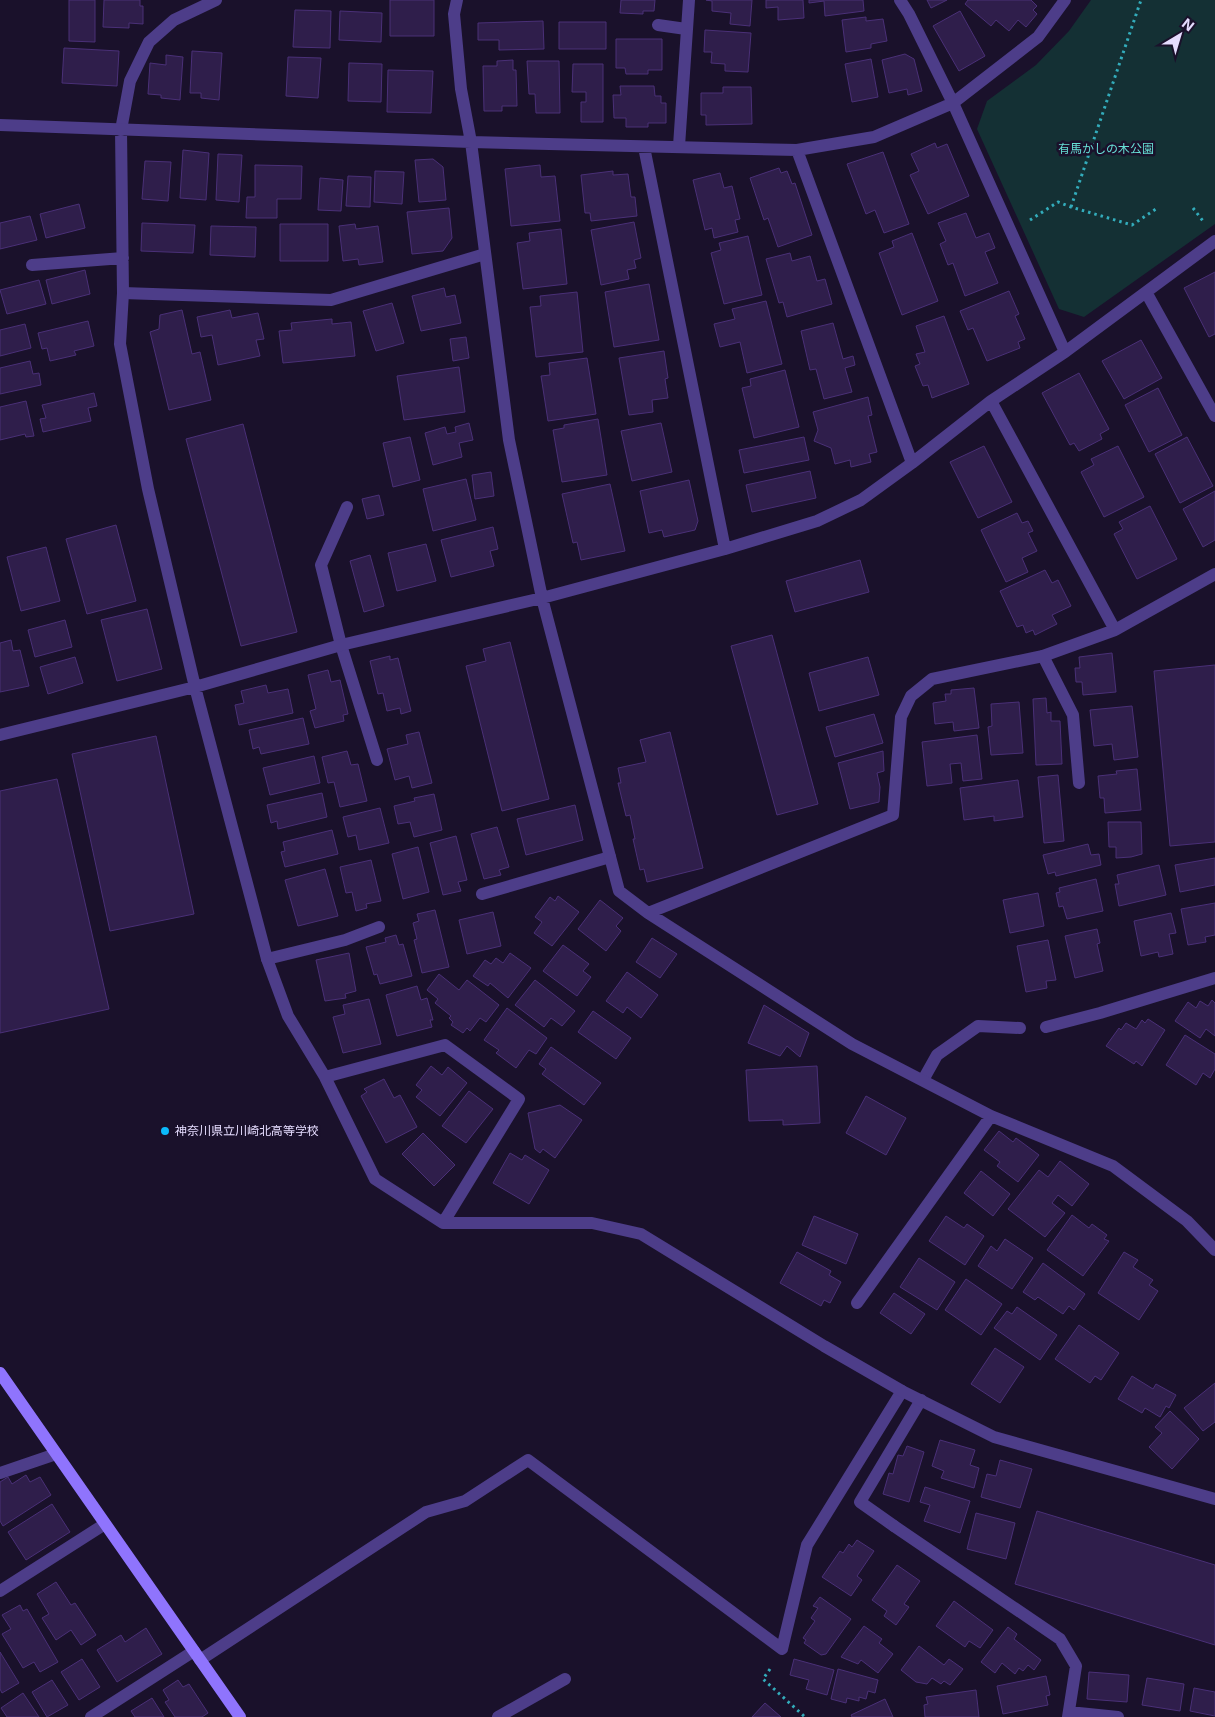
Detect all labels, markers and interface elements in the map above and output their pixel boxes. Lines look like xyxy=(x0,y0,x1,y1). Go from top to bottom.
north arrow xyxy=(1155,10,1205,60)
text: N xyxy=(1179,14,1198,34)
park label: 有馬かしの木公園 xyxy=(1058,141,1154,156)
place label: 神奈川県立川崎北高等学校 xyxy=(175,1123,319,1138)
marker: 神奈川県立川崎北高等学校 xyxy=(159,1125,171,1137)

